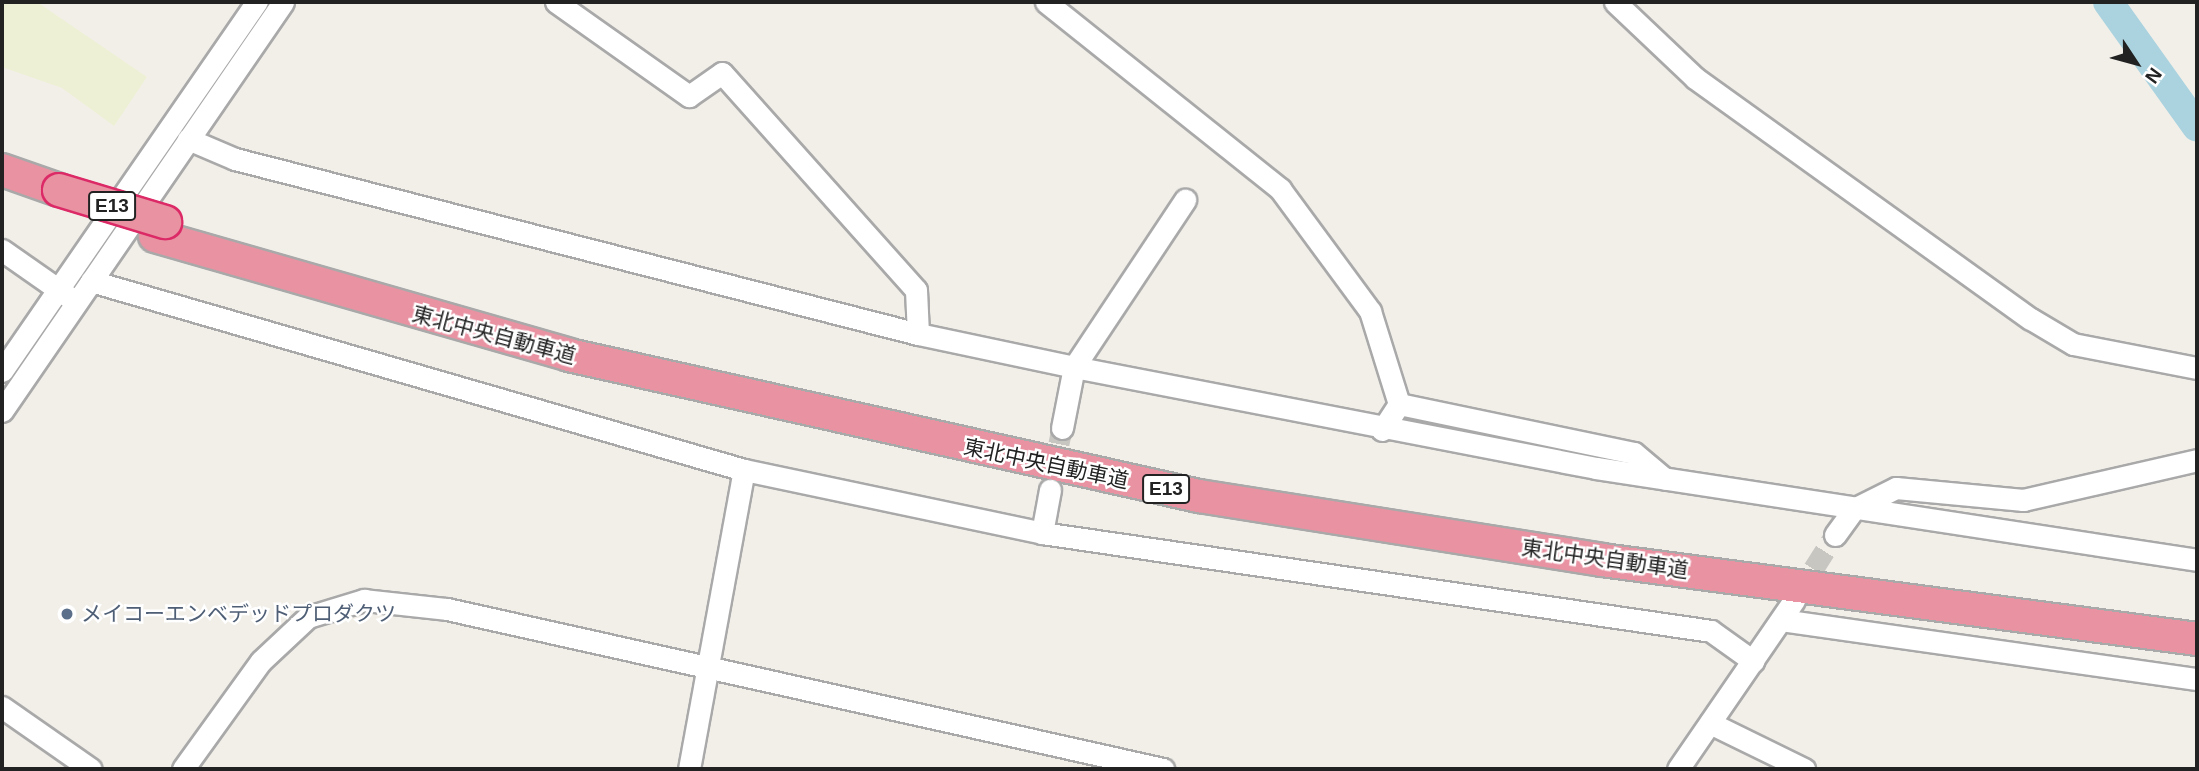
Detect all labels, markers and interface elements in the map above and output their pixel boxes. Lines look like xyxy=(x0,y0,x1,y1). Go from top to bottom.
north arrow xyxy=(2101,28,2171,98)
text: N xyxy=(2141,64,2166,87)
road number: E13 xyxy=(88,190,136,222)
street label: 東北中央自動車道 xyxy=(410,301,578,369)
street label: 東北中央自動車道 xyxy=(961,434,1131,494)
road number: E13 xyxy=(1142,474,1190,504)
street label: 東北中央自動車道 xyxy=(1520,535,1690,583)
place label: メイコーエンベデッドプロダクツ xyxy=(81,601,396,627)
marker: メイコーエンベデッドプロダクツ xyxy=(59,606,75,622)

